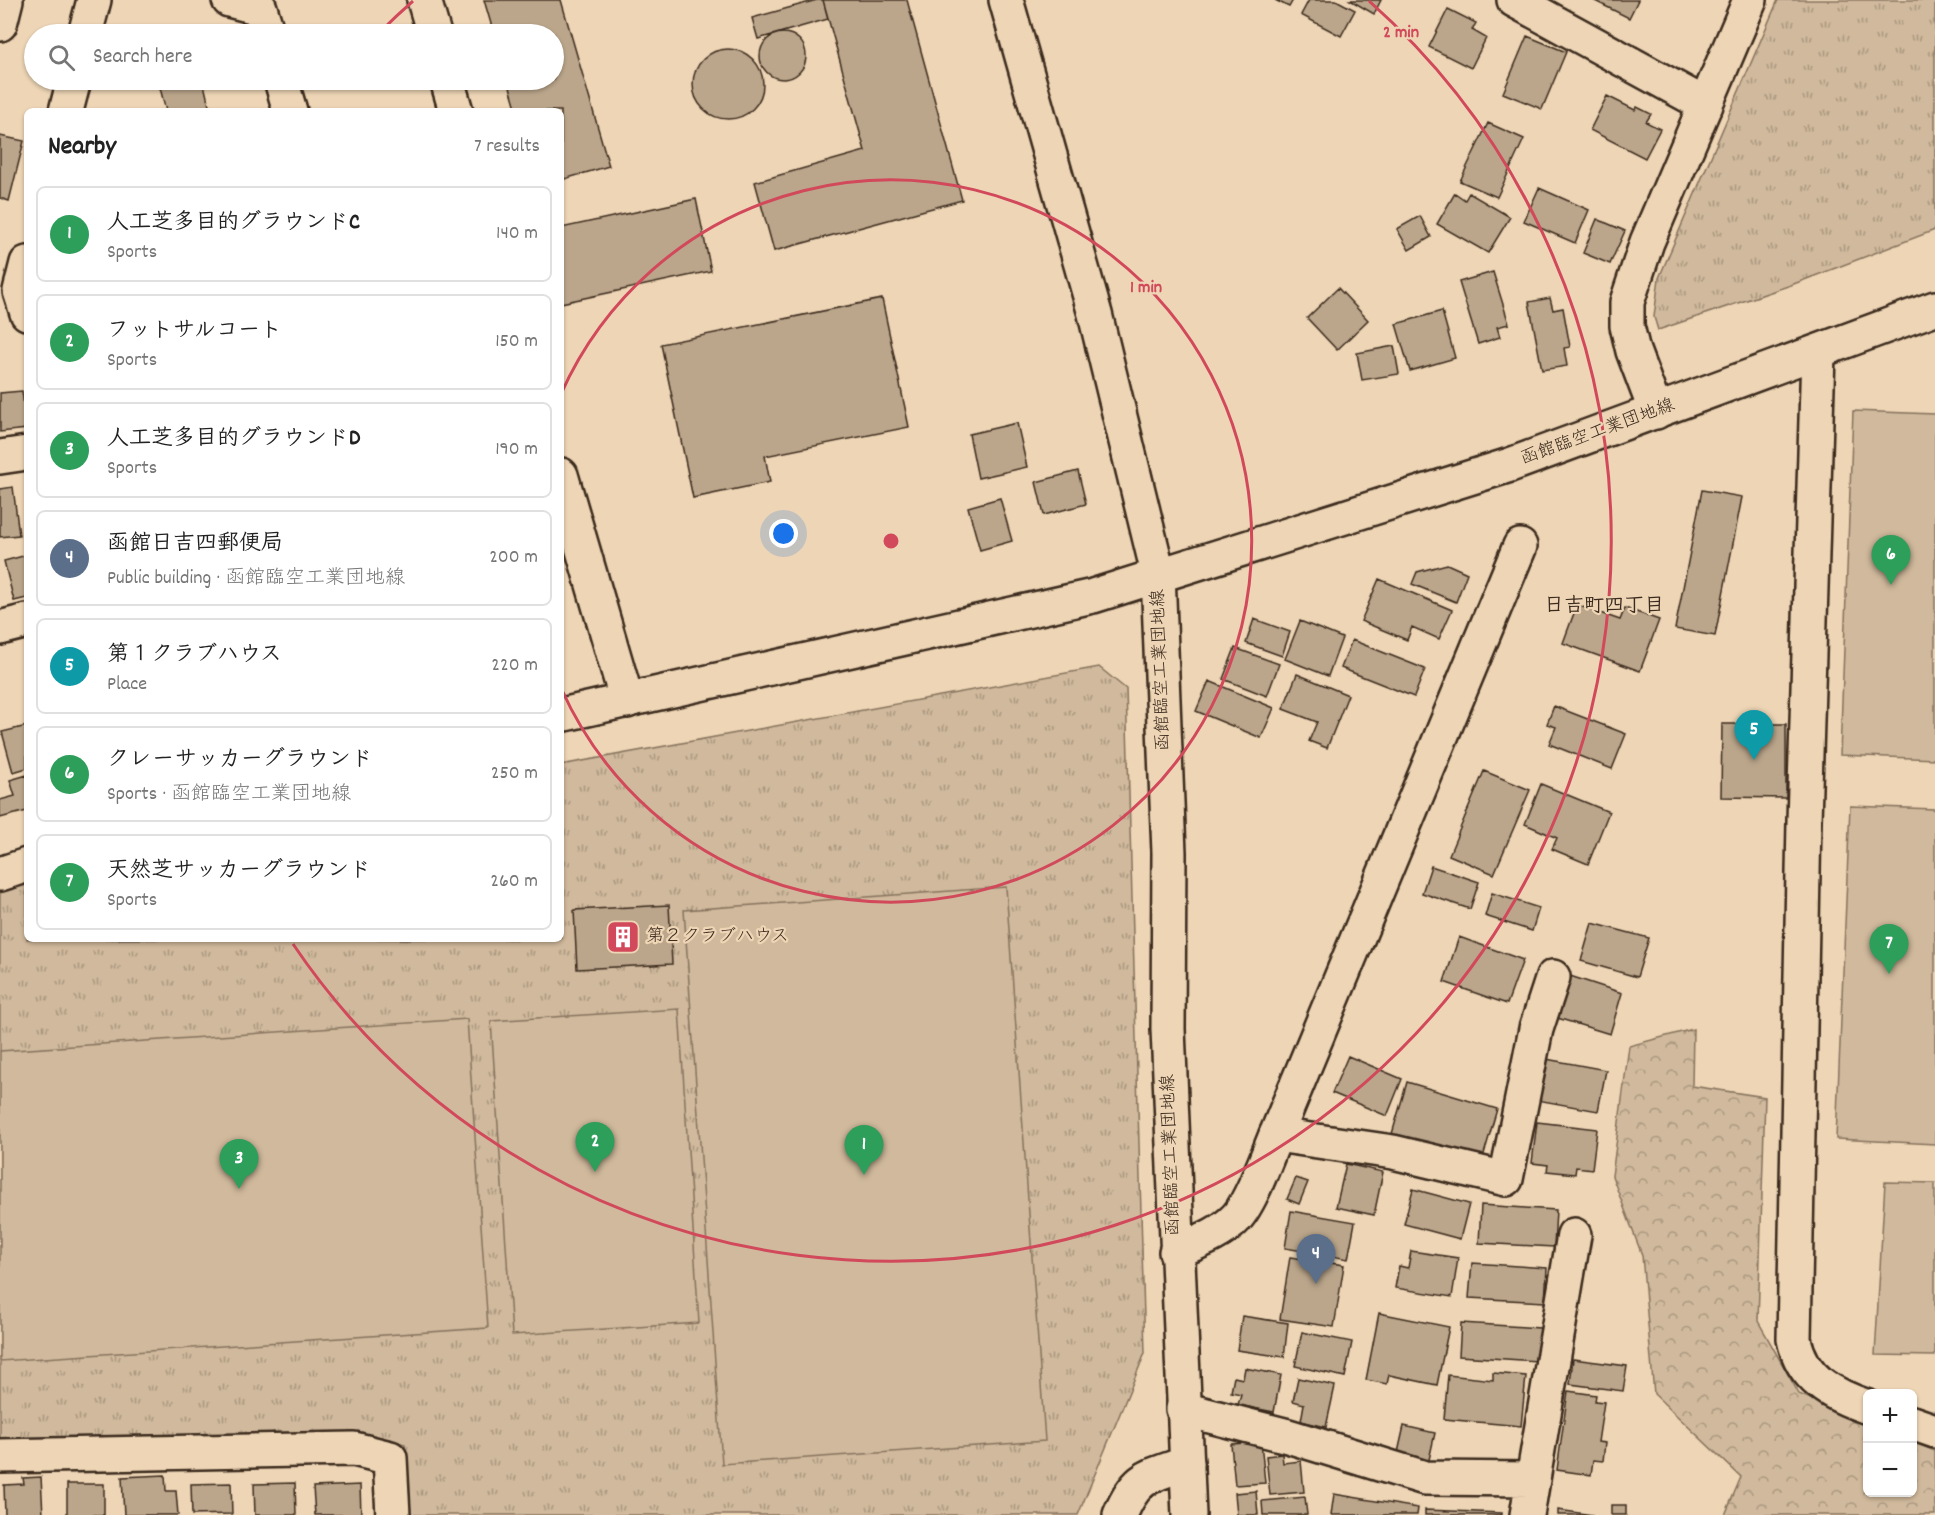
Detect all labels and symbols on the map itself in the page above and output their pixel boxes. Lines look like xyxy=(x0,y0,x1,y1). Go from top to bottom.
text: 2 min xyxy=(1383,21,1419,46)
text: 1 min xyxy=(1130,276,1162,301)
street label: 函館臨空工業団地線 xyxy=(1518,394,1678,472)
your location xyxy=(769,519,798,548)
centre of rings xyxy=(881,531,901,551)
pin: 6 xyxy=(1872,536,1910,585)
street label: 函館臨空工業団地線 xyxy=(1147,589,1177,751)
district label: 日吉町四丁目 xyxy=(1544,593,1664,621)
pin: 5 xyxy=(1734,710,1774,760)
building icon: 第２クラブハウス xyxy=(605,919,641,955)
pin: 7 xyxy=(1870,924,1908,974)
place label: 第２クラブハウス xyxy=(646,925,789,950)
street label: 函館臨空工業団地線 xyxy=(1157,1074,1187,1236)
pin: 2 xyxy=(576,1122,614,1172)
pin: 1 xyxy=(844,1126,884,1175)
pin: 3 xyxy=(220,1140,258,1189)
pin: 4 xyxy=(1296,1234,1336,1284)

